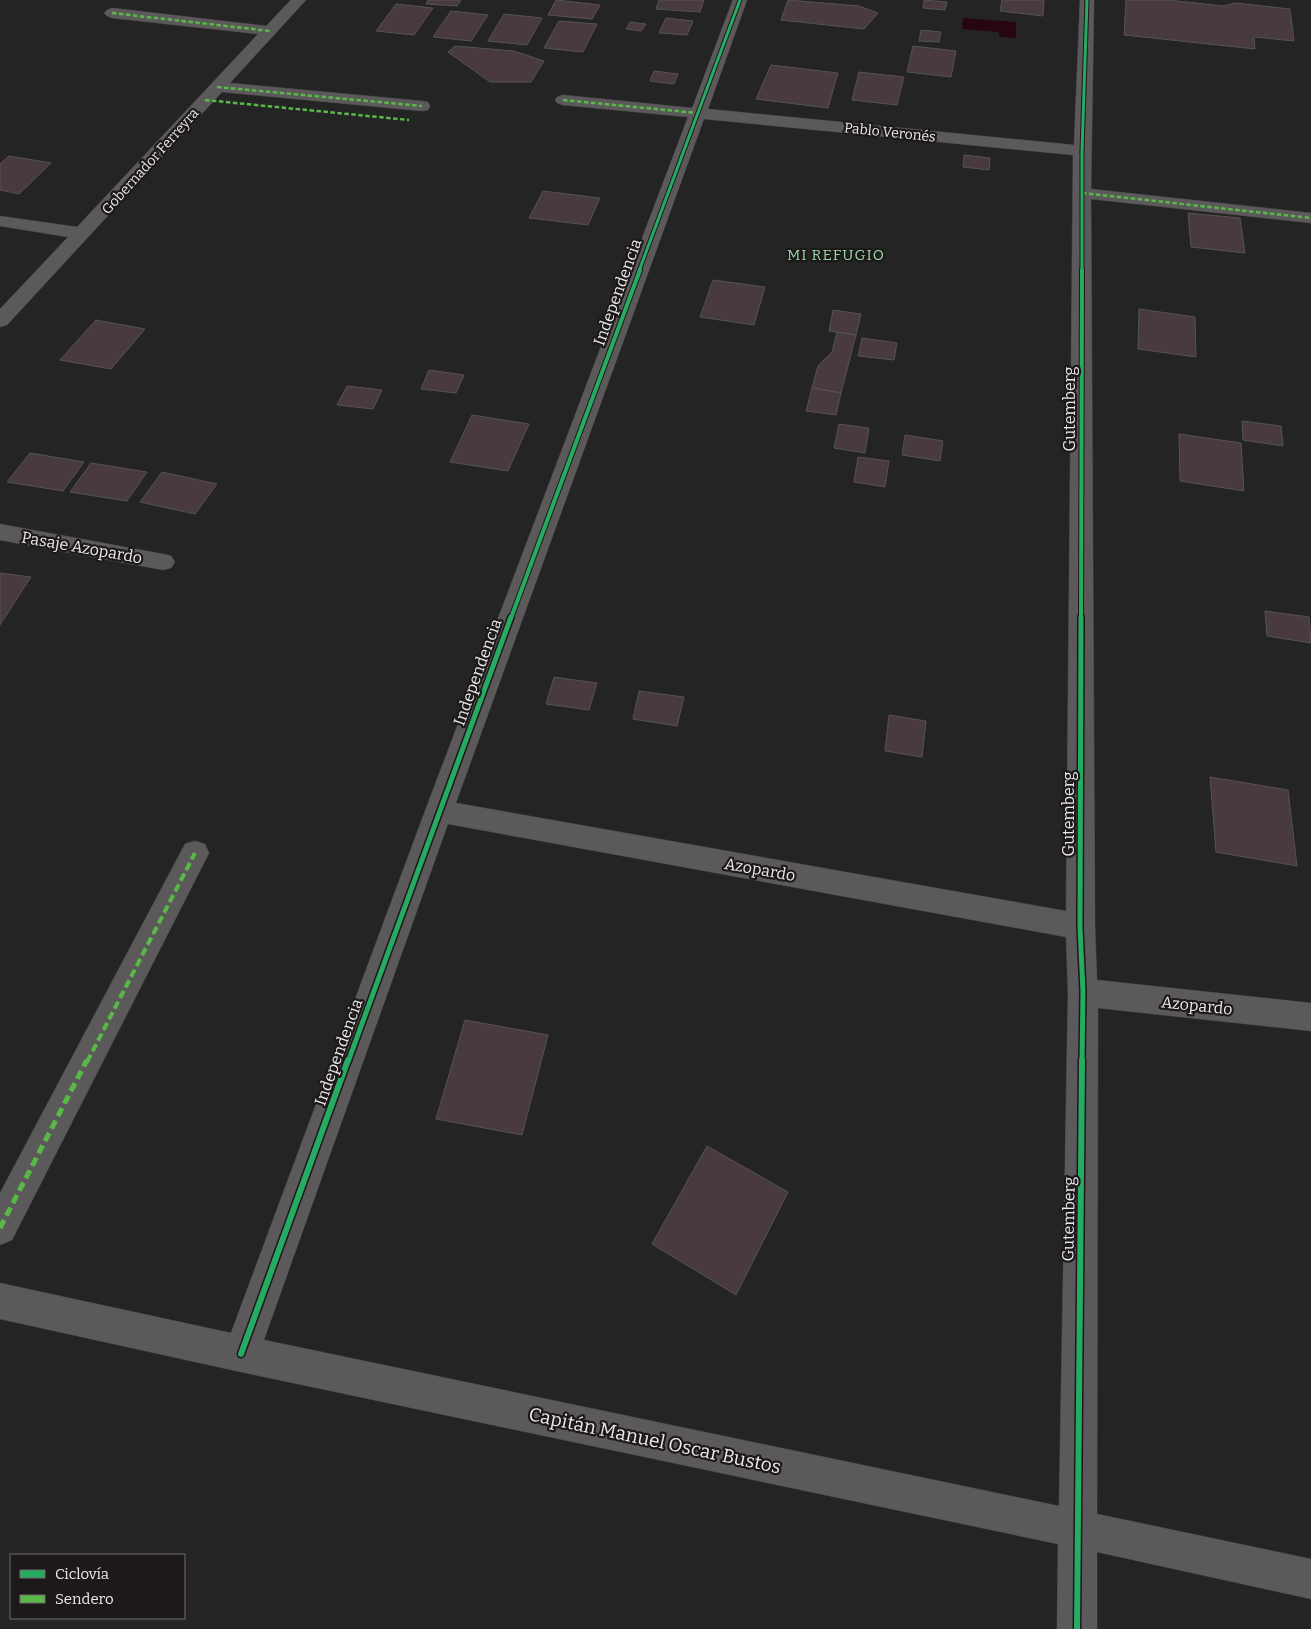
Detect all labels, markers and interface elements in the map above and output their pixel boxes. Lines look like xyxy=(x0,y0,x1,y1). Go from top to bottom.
street label: Gobernador Ferreyra xyxy=(98,105,203,218)
street label: Pablo Veronés xyxy=(843,119,937,146)
street label: Independencia xyxy=(589,236,646,348)
district label: MI REFUGIO xyxy=(787,246,885,264)
street label: Gutemberg xyxy=(1060,367,1079,451)
street label: Pasaje Azopardo xyxy=(20,528,144,567)
street label: Independencia xyxy=(449,616,506,728)
street label: Gutemberg xyxy=(1059,772,1078,856)
street label: Azopardo xyxy=(723,854,797,885)
street label: Azopardo xyxy=(1160,992,1234,1019)
street label: Independencia xyxy=(310,996,367,1108)
street label: Gutemberg xyxy=(1058,1176,1079,1262)
street label: Capitán Manuel Oscar Bustos xyxy=(527,1403,783,1478)
legend xyxy=(10,1554,185,1619)
text: Ciclovía xyxy=(55,1565,109,1583)
text: Sendero xyxy=(55,1590,114,1608)

